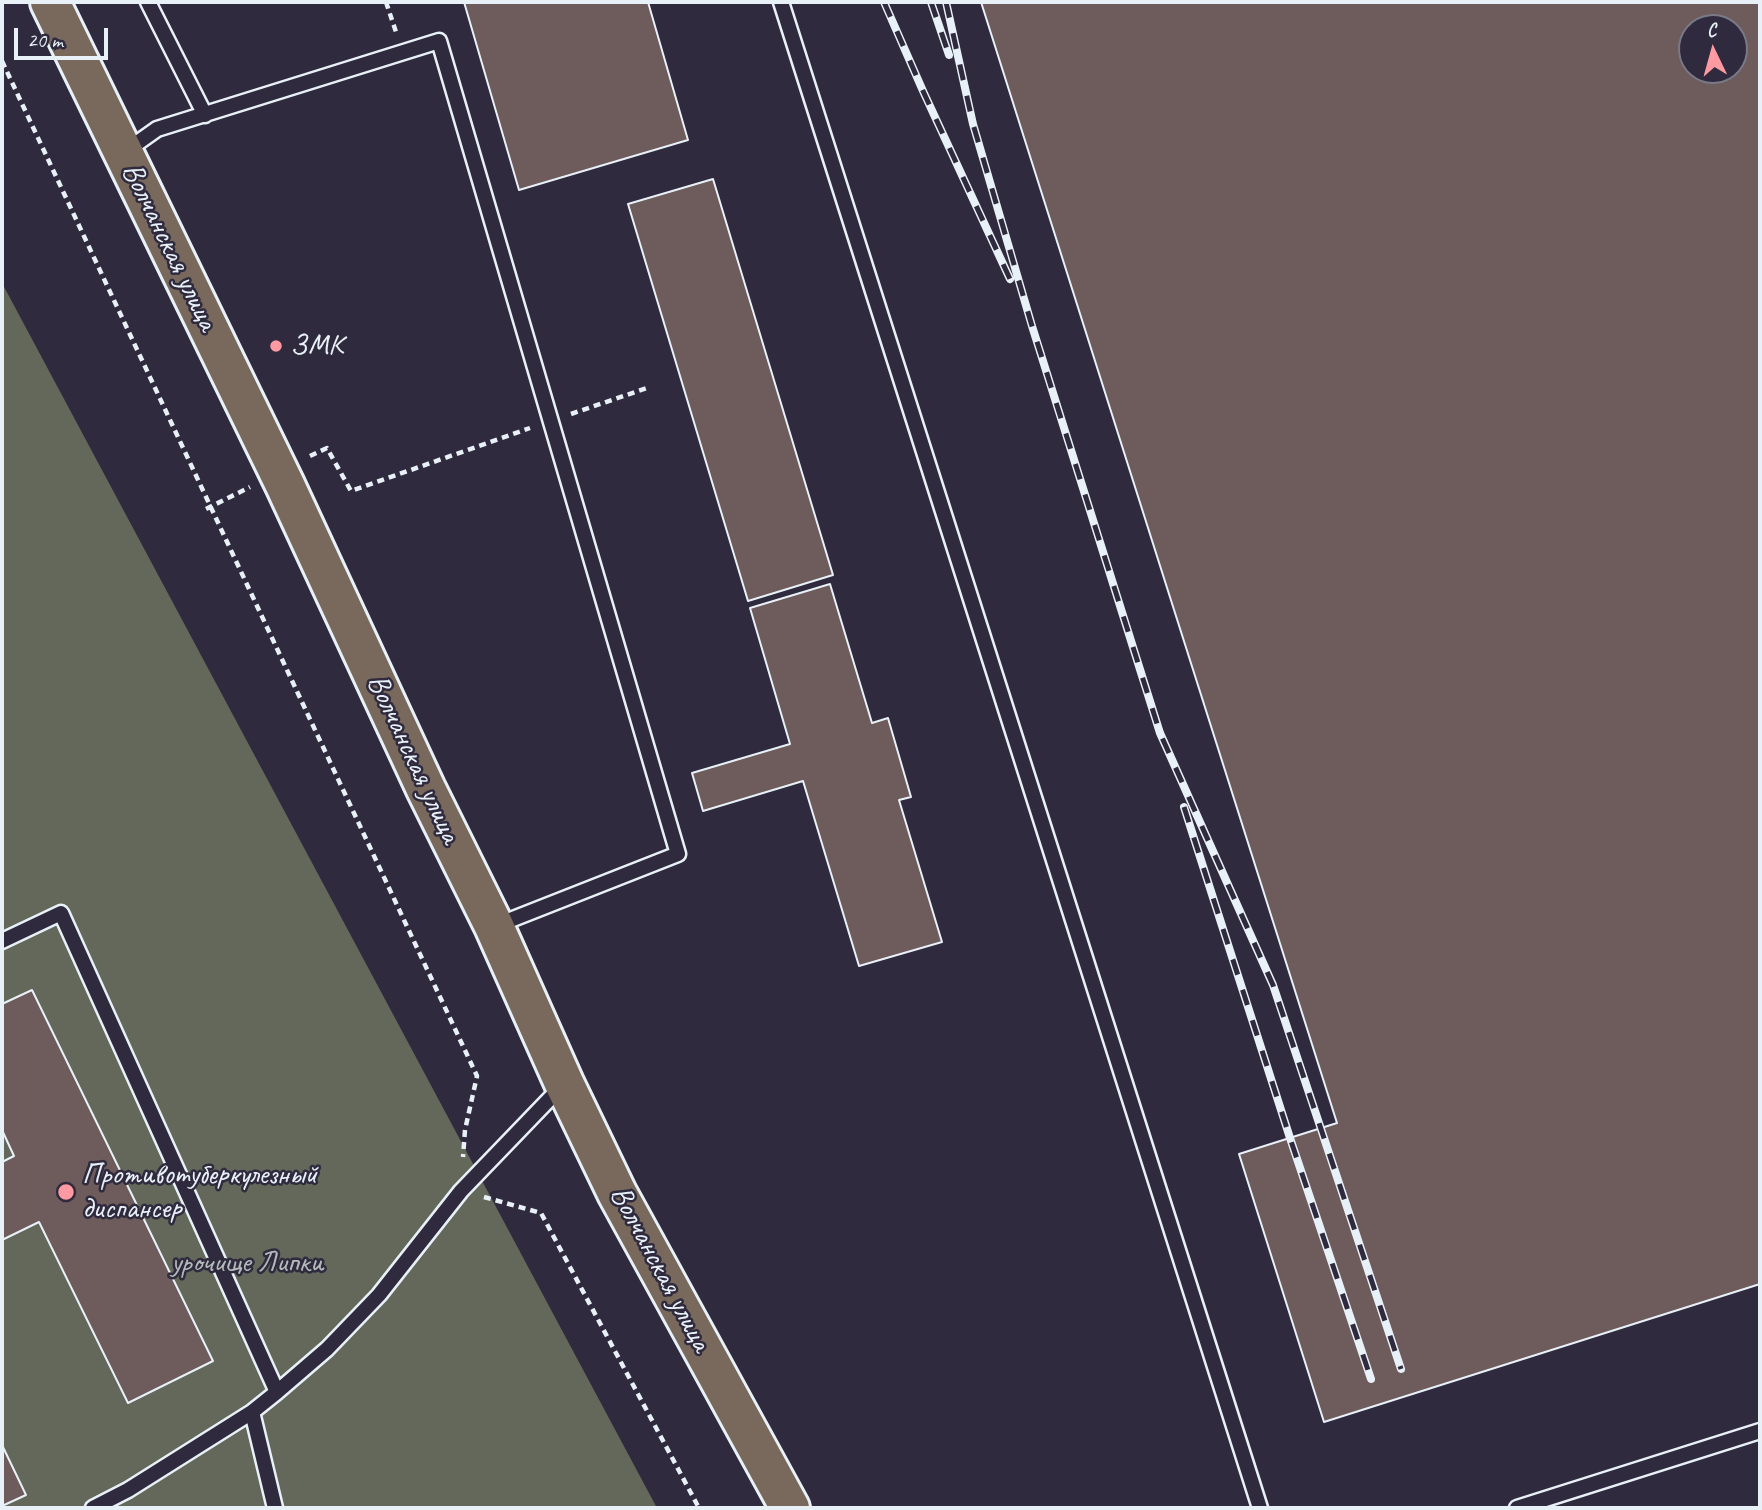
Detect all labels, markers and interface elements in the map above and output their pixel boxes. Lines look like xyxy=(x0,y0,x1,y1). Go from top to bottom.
scale bar xyxy=(18,14,112,58)
north arrow xyxy=(1678,14,1748,84)
text: С xyxy=(1706,18,1717,42)
text: 20 m xyxy=(27,27,63,53)
street label: Волчанская улица xyxy=(113,157,225,337)
place label: ЗМК xyxy=(290,328,343,364)
marker: ЗМК xyxy=(268,338,284,354)
street label: Волчанская улица xyxy=(358,669,468,849)
place label: Противотуберкулезный диспансер xyxy=(82,1157,317,1228)
street label: Волчанская улица xyxy=(601,1180,719,1358)
marker: Противотуберкулезный диспансер xyxy=(56,1182,76,1202)
park label: урочище Липки xyxy=(171,1245,323,1281)

